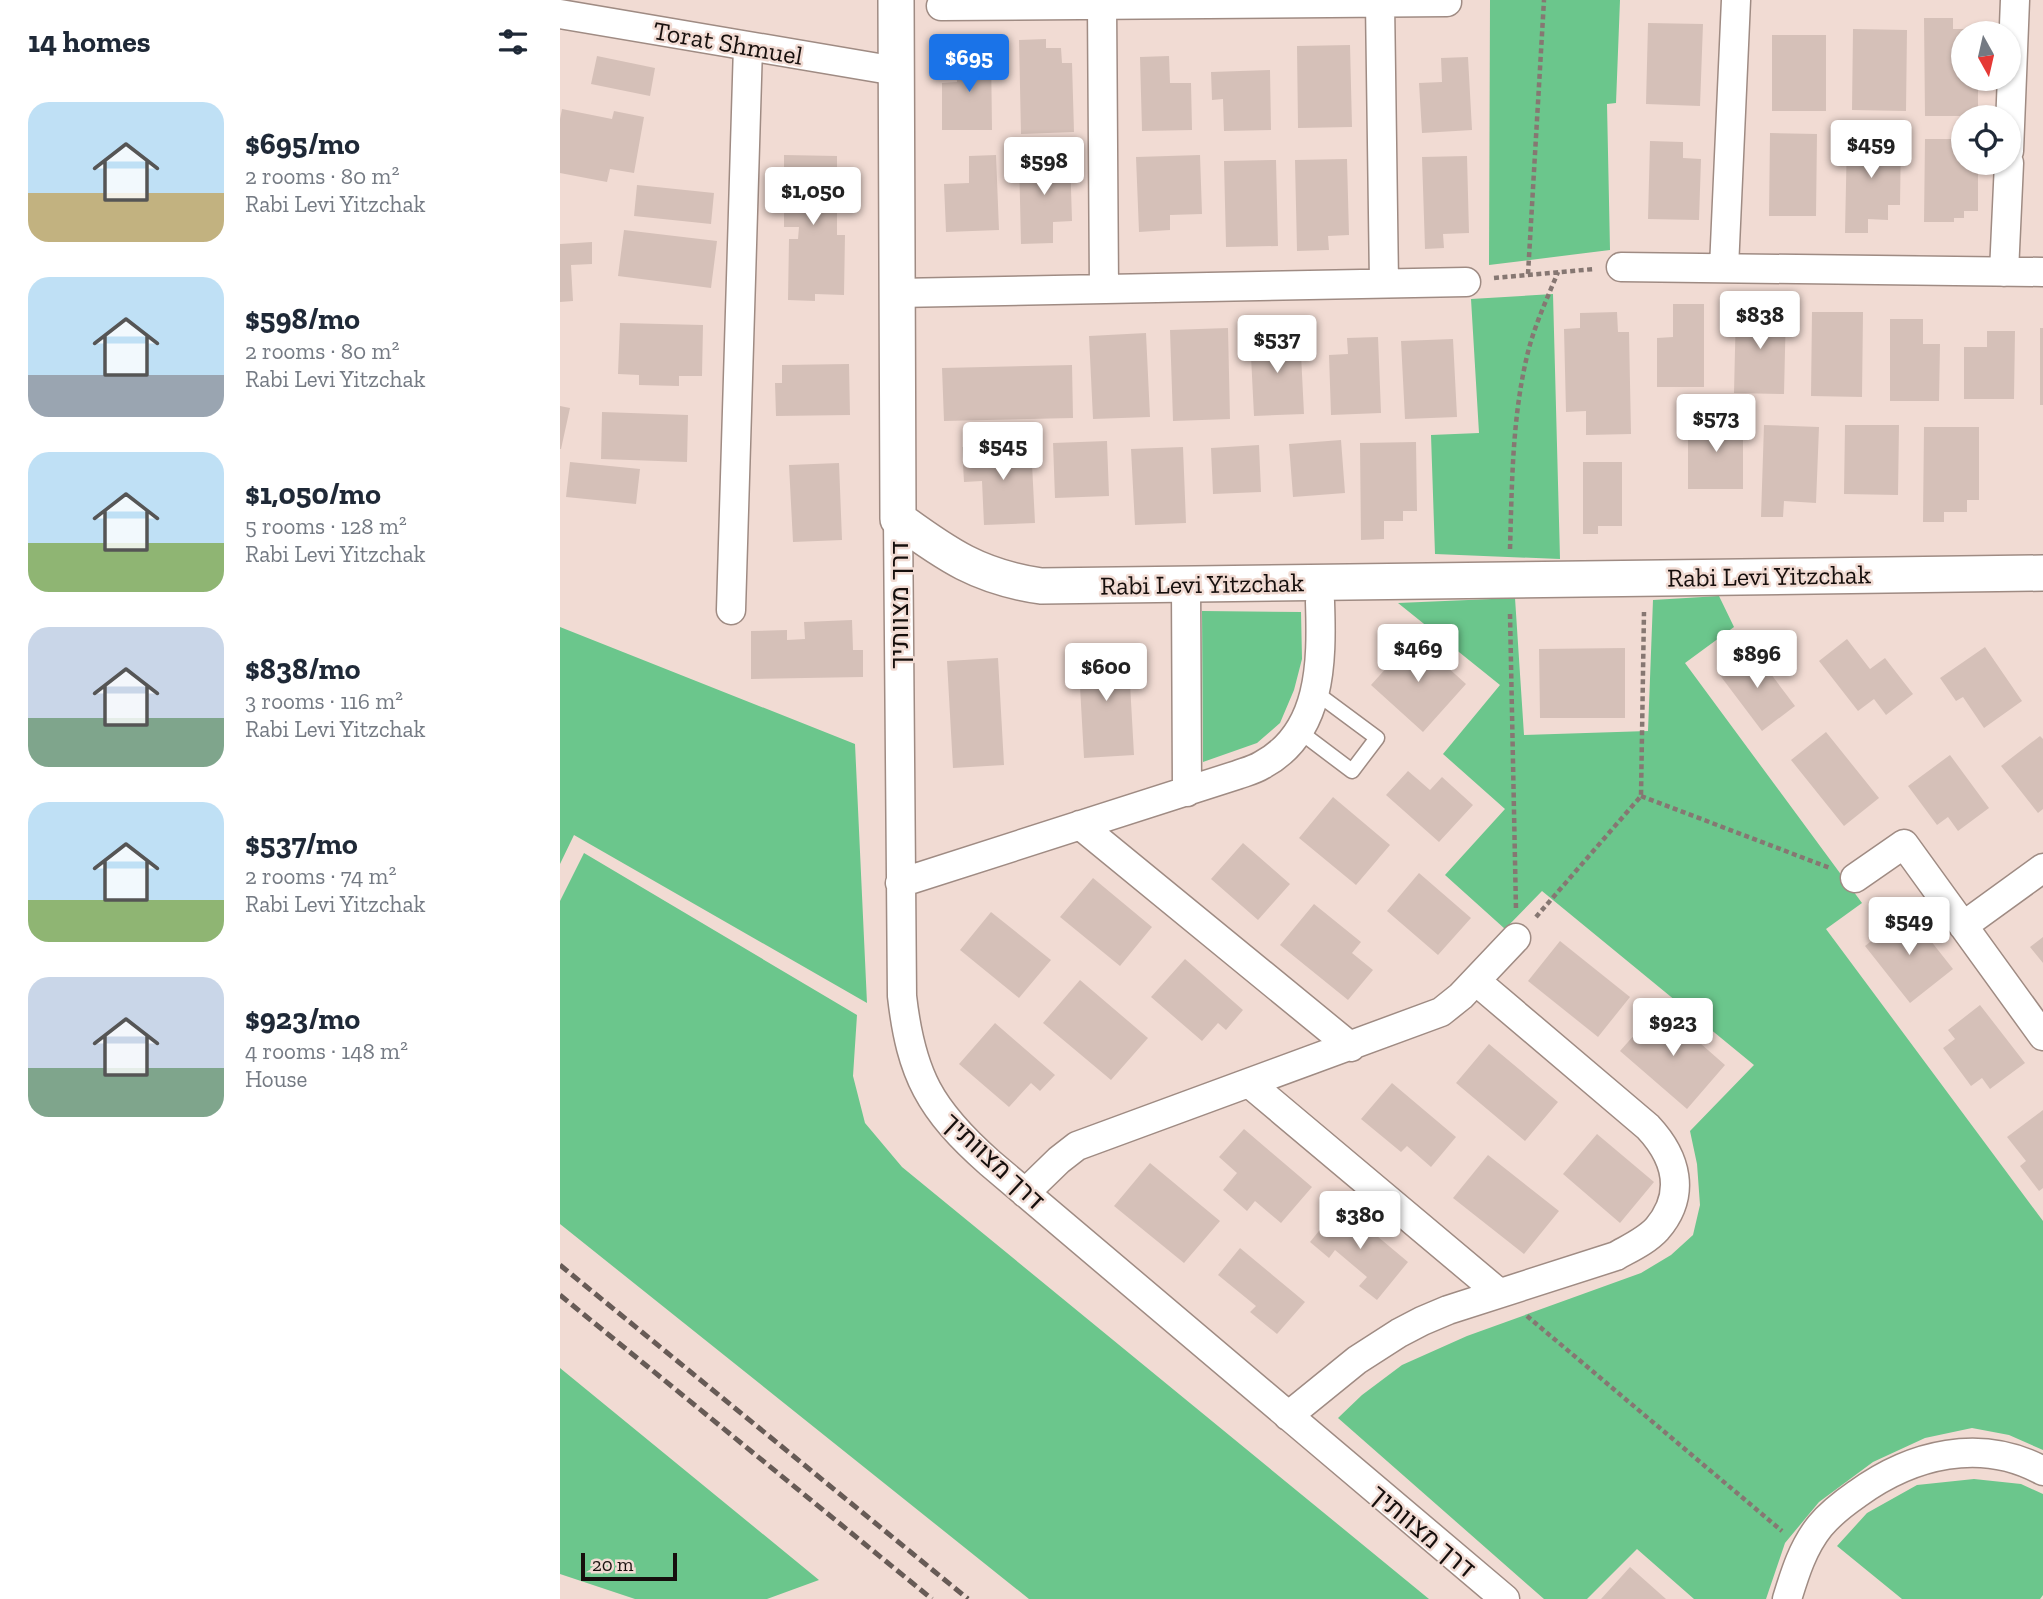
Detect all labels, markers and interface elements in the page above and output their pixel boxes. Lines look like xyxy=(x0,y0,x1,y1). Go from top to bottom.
street label: Torat Shmuel xyxy=(651,14,805,72)
north arrow xyxy=(1951,21,2021,91)
map controls xyxy=(1951,21,2021,175)
icon: filters xyxy=(494,23,532,61)
text: 14 homes xyxy=(28,24,151,60)
pin: $695 xyxy=(928,34,1010,94)
text: $695 xyxy=(945,43,993,71)
button: locate xyxy=(1951,105,2021,175)
pin: $459 xyxy=(1830,120,1912,180)
text: $695/mo xyxy=(245,126,360,162)
text: $459 xyxy=(1847,129,1895,157)
icon: home xyxy=(84,130,168,214)
pin: $598 xyxy=(1003,138,1085,197)
text: $598 xyxy=(1020,146,1068,174)
text: 2 rooms · 80 m² xyxy=(245,162,399,190)
pin: $1,050 xyxy=(756,168,870,227)
text: $1,050 xyxy=(781,176,845,204)
text: Rabi Levi Yitzchak xyxy=(245,190,426,218)
pin: $838 xyxy=(1719,292,1801,351)
text: $838 xyxy=(1736,300,1784,328)
text: $598/mo xyxy=(245,301,360,337)
icon: home xyxy=(84,305,168,389)
pin: $537 xyxy=(1236,316,1318,375)
text: $537 xyxy=(1254,324,1300,352)
text: 2 rooms · 80 m² xyxy=(245,337,399,365)
text: Rabi Levi Yitzchak xyxy=(245,365,426,393)
pin: $573 xyxy=(1675,394,1757,454)
text: $573 xyxy=(1693,403,1739,431)
pin: $545 xyxy=(962,422,1044,482)
text: $545 xyxy=(979,431,1027,459)
text: $1,050/mo xyxy=(245,476,381,512)
icon: home xyxy=(84,480,168,564)
text: 5 rooms · 128 m² xyxy=(245,512,407,540)
text: Rabi Levi Yitzchak xyxy=(245,540,426,568)
street label: דרך מצוותיך xyxy=(883,541,915,669)
street label: Rabi Levi Yitzchak xyxy=(1667,558,1872,594)
street label: Rabi Levi Yitzchak xyxy=(1100,566,1305,602)
pin: $469 xyxy=(1377,624,1459,684)
pin: $896 xyxy=(1716,630,1798,690)
text: $469 xyxy=(1393,633,1443,661)
text: $896 xyxy=(1733,639,1781,667)
pin: $600 xyxy=(1065,644,1147,703)
text: $838/mo xyxy=(245,651,360,687)
text: $600 xyxy=(1081,652,1131,680)
icon: home xyxy=(84,655,168,739)
text: 3 rooms · 116 m² xyxy=(245,687,403,715)
text: Rabi Levi Yitzchak xyxy=(245,715,426,743)
text: $537/mo xyxy=(245,826,358,862)
icon: home xyxy=(84,830,168,914)
text: 2 rooms · 74 m² xyxy=(245,862,396,890)
text: Rabi Levi Yitzchak xyxy=(245,890,426,918)
pin: $549 xyxy=(1868,898,1950,957)
text: $549 xyxy=(1885,906,1933,934)
pin: $923 xyxy=(1632,998,1714,1058)
text: $923/mo xyxy=(245,1001,360,1037)
icon: home xyxy=(84,1005,168,1089)
text: $923 xyxy=(1649,1007,1697,1035)
text: 4 rooms · 148 m² xyxy=(245,1037,408,1065)
text: House xyxy=(245,1065,307,1093)
street label: דרך מצוותיך xyxy=(936,1106,1052,1216)
pin: $380 xyxy=(1319,1192,1401,1251)
text: $380 xyxy=(1335,1200,1385,1228)
street label: דרך מצוותיך xyxy=(1364,1478,1482,1584)
scale bar xyxy=(581,1550,677,1582)
text: 20 m xyxy=(592,1553,633,1576)

